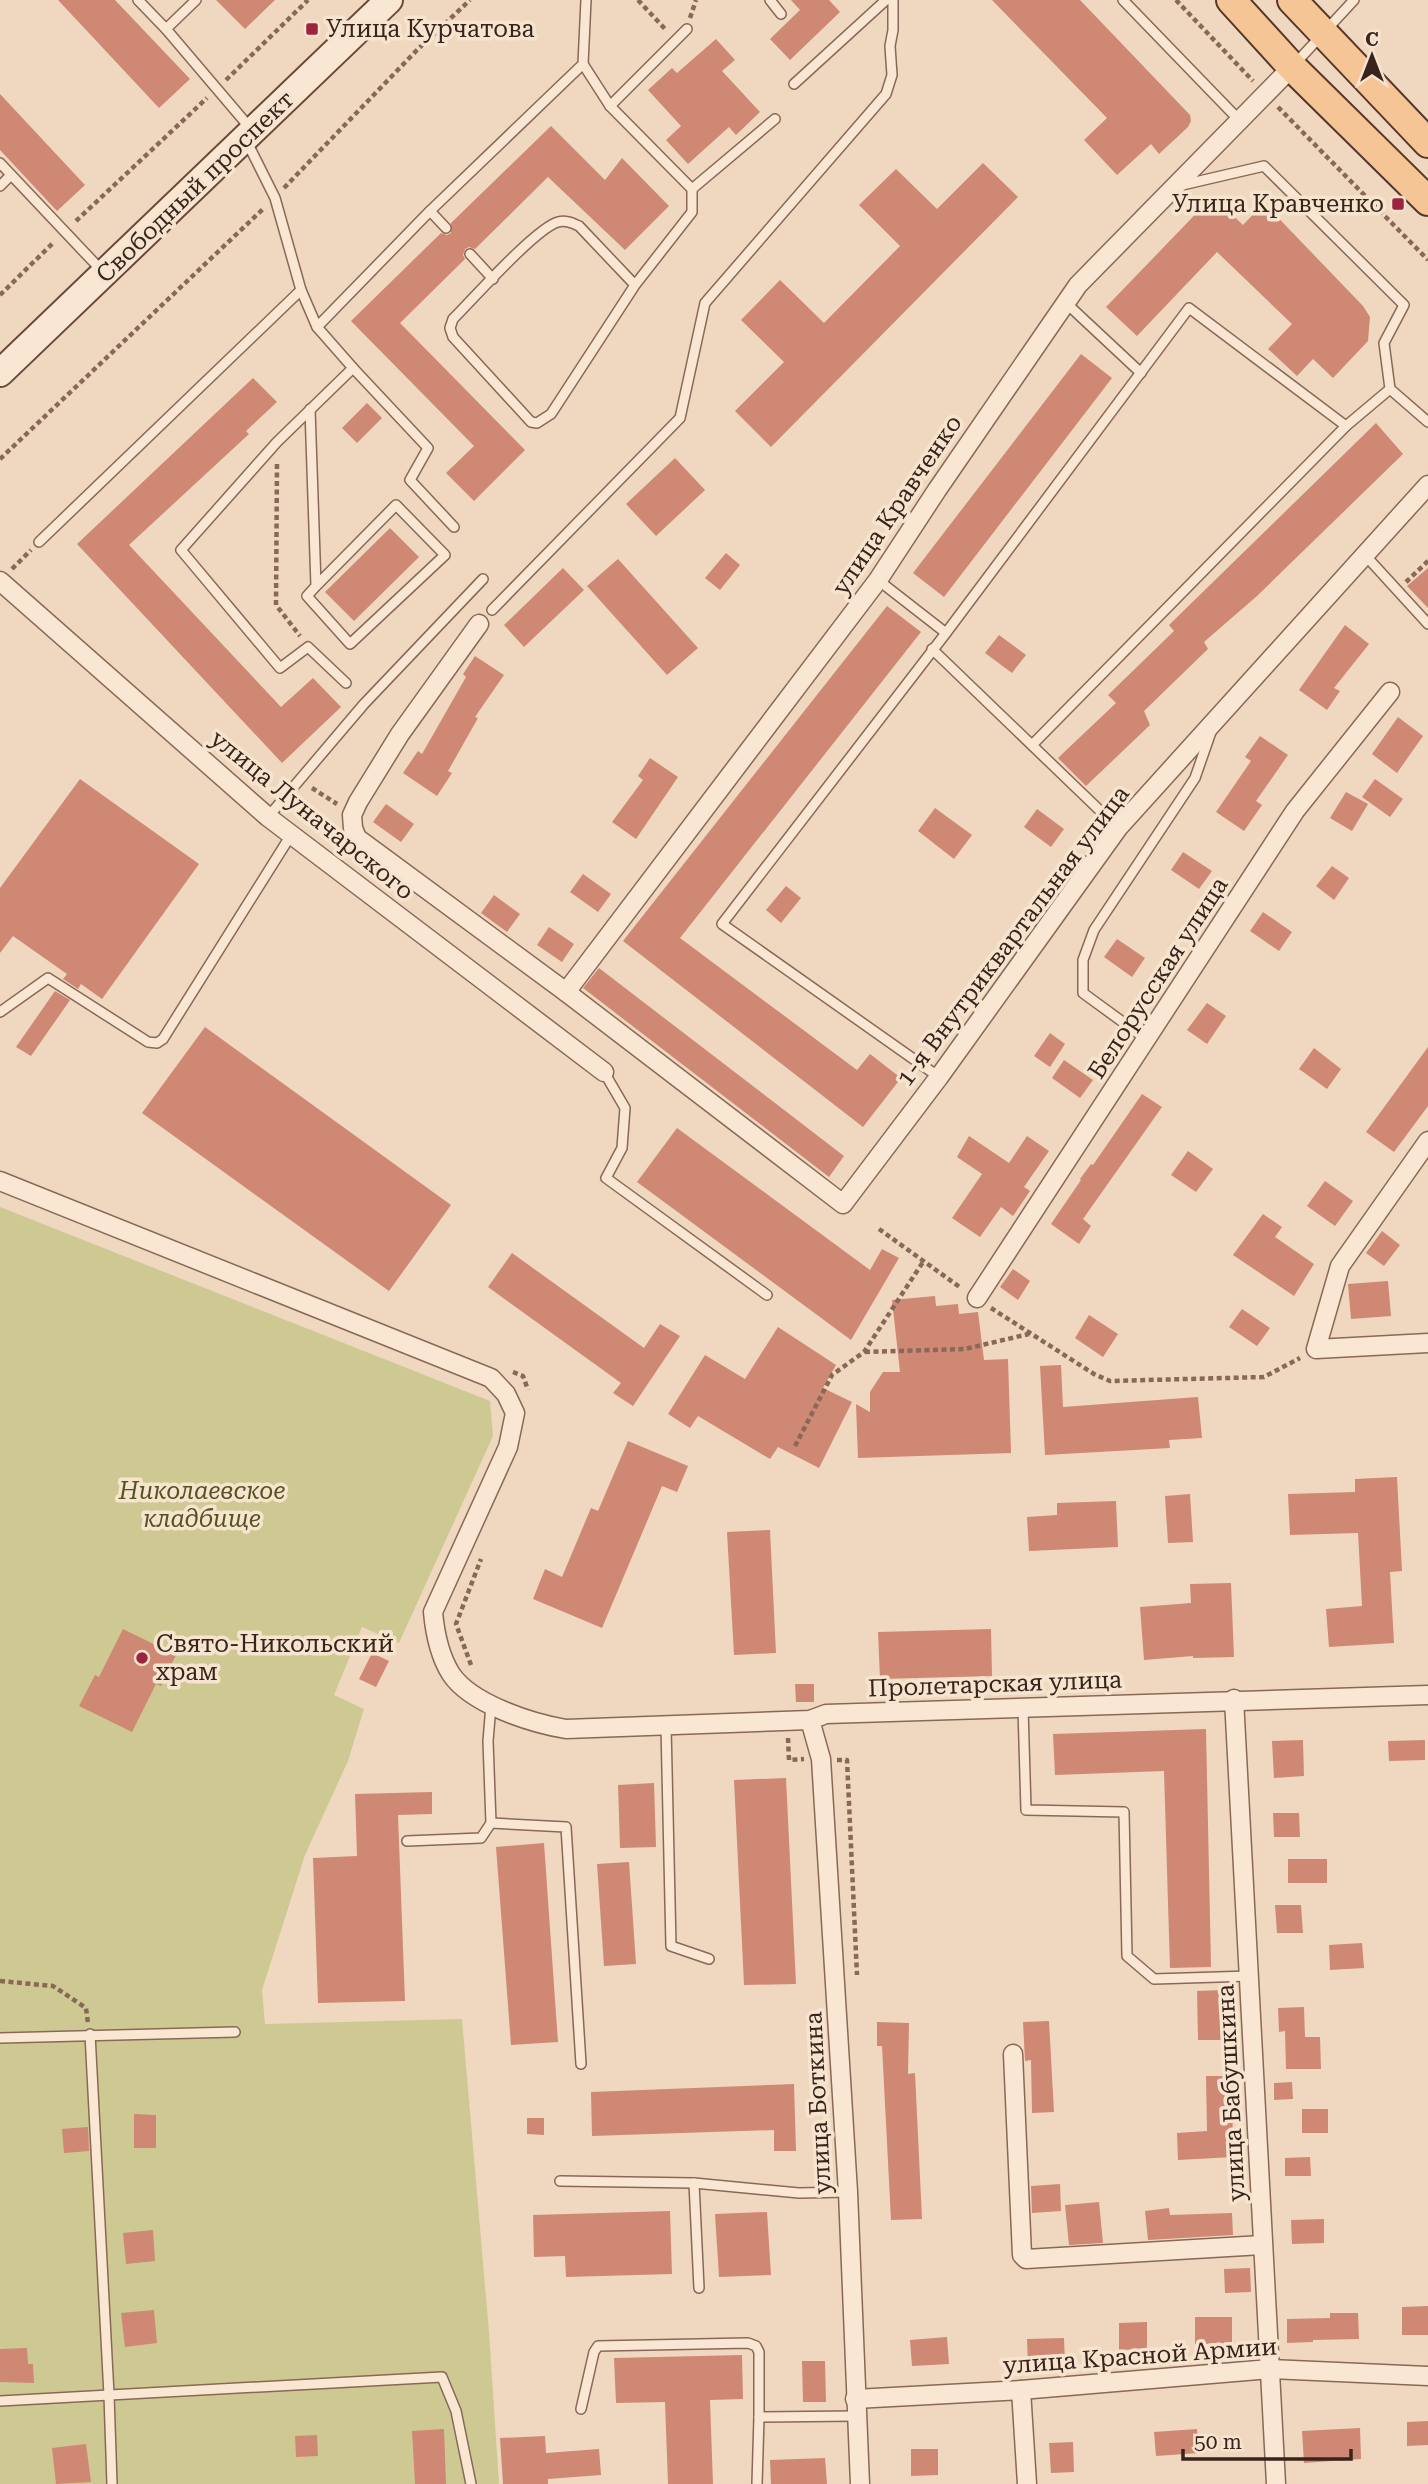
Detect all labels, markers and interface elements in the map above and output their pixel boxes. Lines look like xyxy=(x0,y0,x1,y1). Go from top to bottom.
place label: Улица Курчатова xyxy=(326,15,535,43)
marker: Улица Курчатова xyxy=(304,21,320,37)
north arrow xyxy=(1337,21,1407,91)
text: С xyxy=(1365,28,1379,51)
street label: Свободный проспект xyxy=(90,85,300,289)
place label: Улица Кравченко xyxy=(1172,190,1384,218)
marker: Улица Кравченко xyxy=(1390,196,1406,212)
street label: улица Кравченко xyxy=(826,410,968,600)
street label: улица Луначарского xyxy=(205,724,419,906)
street label: 1-я Внутриквартальная улица xyxy=(891,780,1135,1092)
street label: Белорусская улица xyxy=(1082,872,1234,1084)
park label: Николаевское кладбище xyxy=(118,1477,285,1533)
place label: Свято-Никольский храм xyxy=(156,1630,394,1686)
marker: Свято-Никольский храм xyxy=(134,1650,150,1666)
street label: Пролетарская улица xyxy=(867,1666,1123,1702)
street label: улица Бабушкина xyxy=(1211,1984,1251,2202)
street label: улица Боткина xyxy=(799,2011,837,2195)
street label: улица Красной Армии xyxy=(1002,2332,1278,2380)
scale bar xyxy=(1183,2418,1351,2462)
text: 50 m xyxy=(1194,2430,1242,2454)

